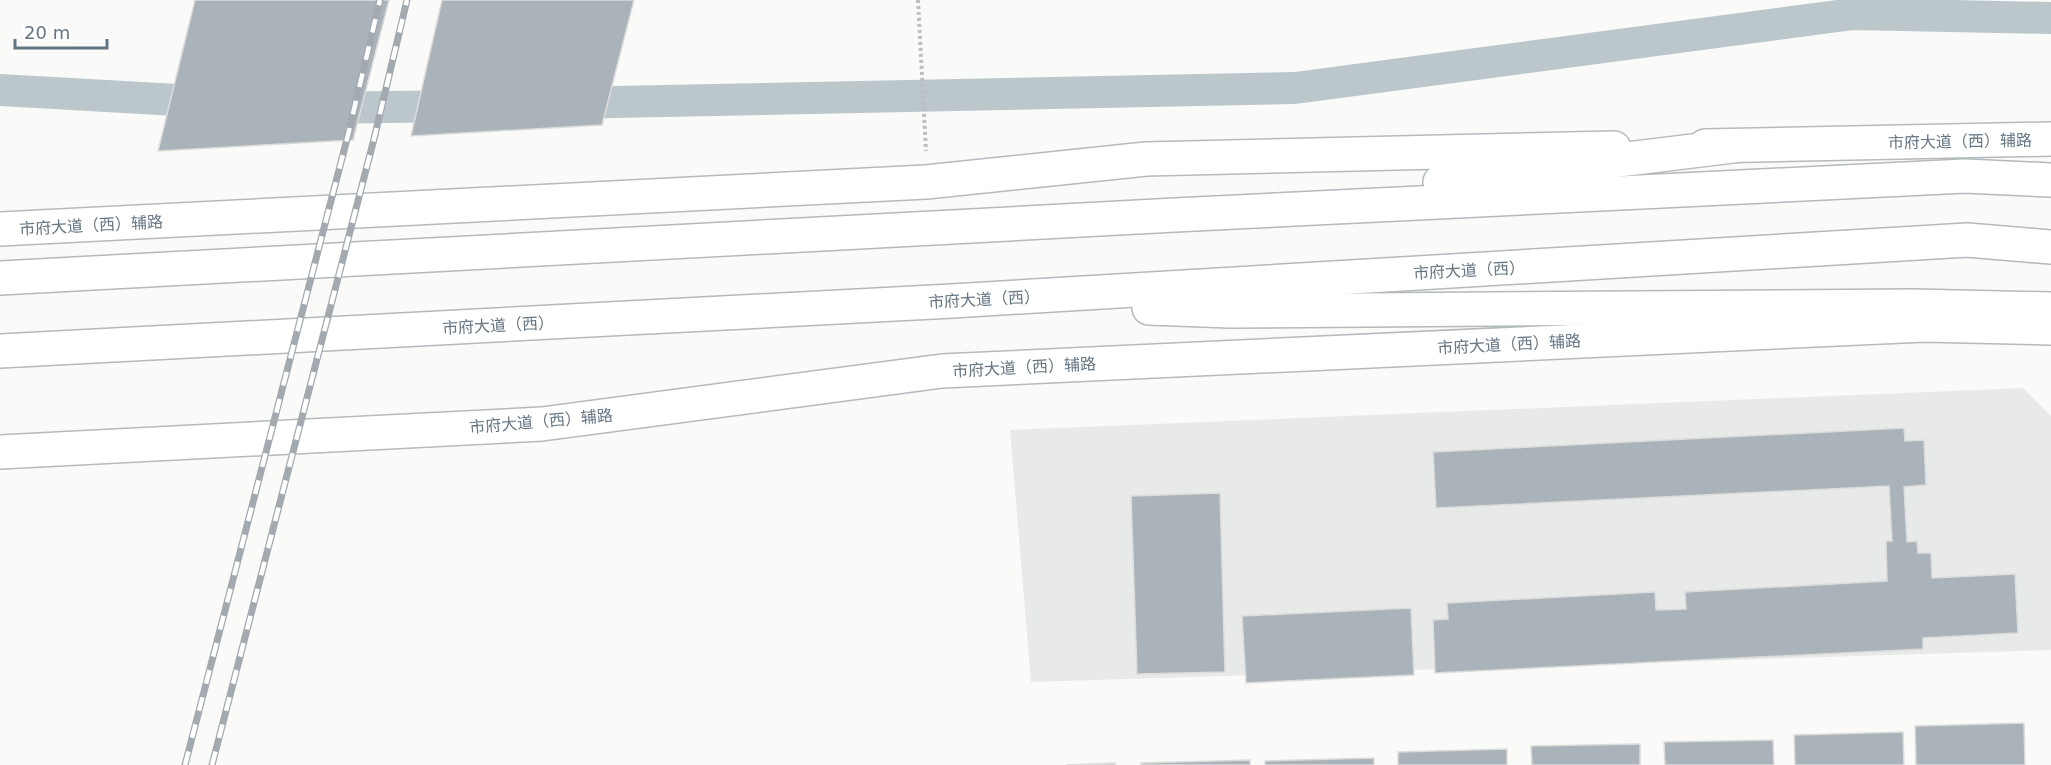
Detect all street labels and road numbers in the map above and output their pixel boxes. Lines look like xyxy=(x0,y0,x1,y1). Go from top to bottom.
street label: 市府大道（西）辅路 xyxy=(1888,131,2032,152)
street label: 市府大道（西）辅路 xyxy=(19,212,163,239)
street label: 市府大道（西） xyxy=(1413,258,1525,283)
street label: 市府大道（西） xyxy=(928,287,1040,312)
street label: 市府大道（西） xyxy=(442,313,554,338)
street label: 市府大道（西）辅路 xyxy=(1437,331,1581,358)
street label: 市府大道（西）辅路 xyxy=(952,354,1096,381)
street label: 市府大道（西）辅路 xyxy=(468,406,614,437)

